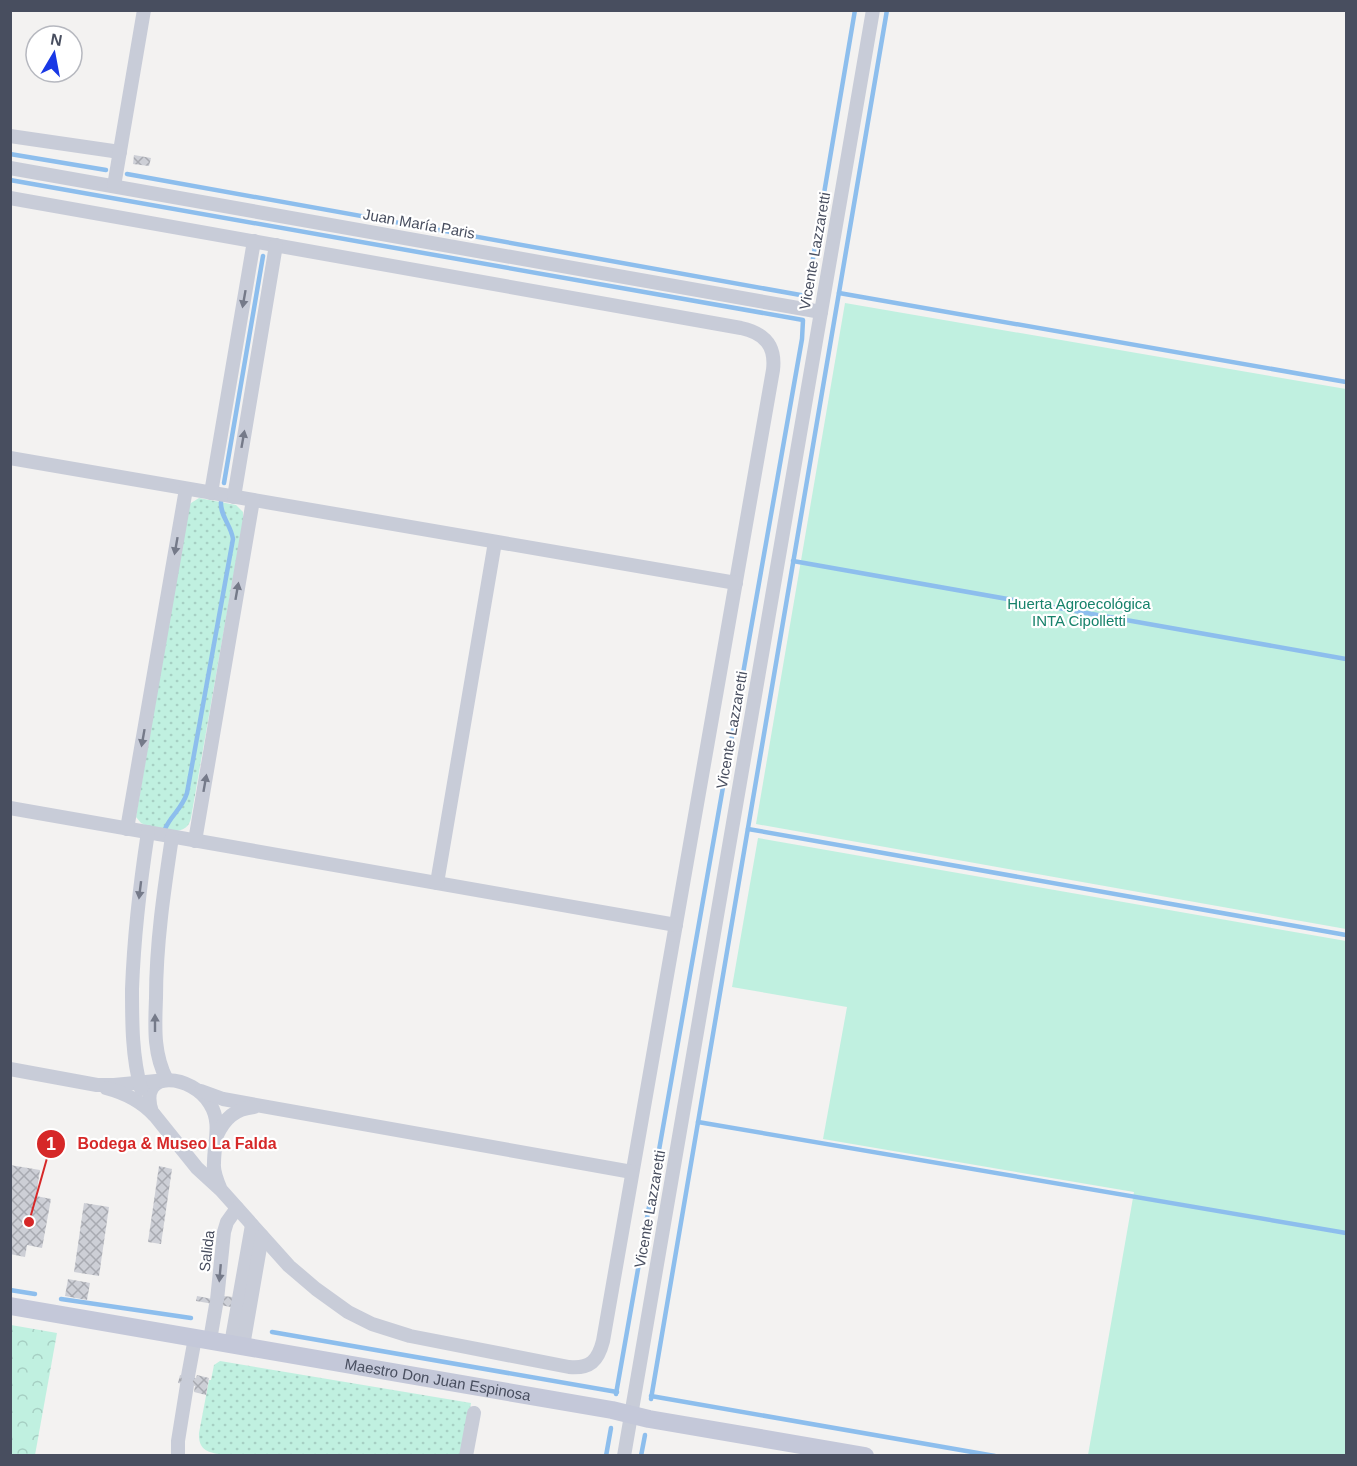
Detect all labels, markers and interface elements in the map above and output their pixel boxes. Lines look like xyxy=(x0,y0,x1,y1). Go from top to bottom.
north arrow xyxy=(24,24,84,84)
text: N xyxy=(49,30,64,49)
street label: Vicente Lazzaretti xyxy=(796,191,833,311)
street label: Juan María Paris xyxy=(362,205,476,242)
one-way arrow xyxy=(239,289,248,308)
one-way arrow xyxy=(239,429,248,448)
one-way arrow xyxy=(171,537,180,556)
one-way arrow xyxy=(233,581,242,600)
park label: Huerta Agroecológica INTA Cipolletti xyxy=(1007,595,1151,629)
street label: Vicente Lazzaretti xyxy=(713,670,750,790)
one-way arrow xyxy=(138,729,147,748)
one-way arrow xyxy=(201,773,210,792)
one-way arrow xyxy=(135,881,144,900)
one-way arrow xyxy=(150,1014,160,1033)
callout: Bodega & Museo La Falda xyxy=(36,1127,289,1161)
text: 1 xyxy=(46,1134,56,1154)
text: Bodega & Museo La Falda xyxy=(77,1135,277,1152)
street label: Vicente Lazzaretti xyxy=(631,1149,668,1269)
street label: Salida xyxy=(196,1229,218,1273)
one-way arrow xyxy=(215,1264,225,1283)
street label: Maestro Don Juan Espinosa xyxy=(343,1355,533,1404)

